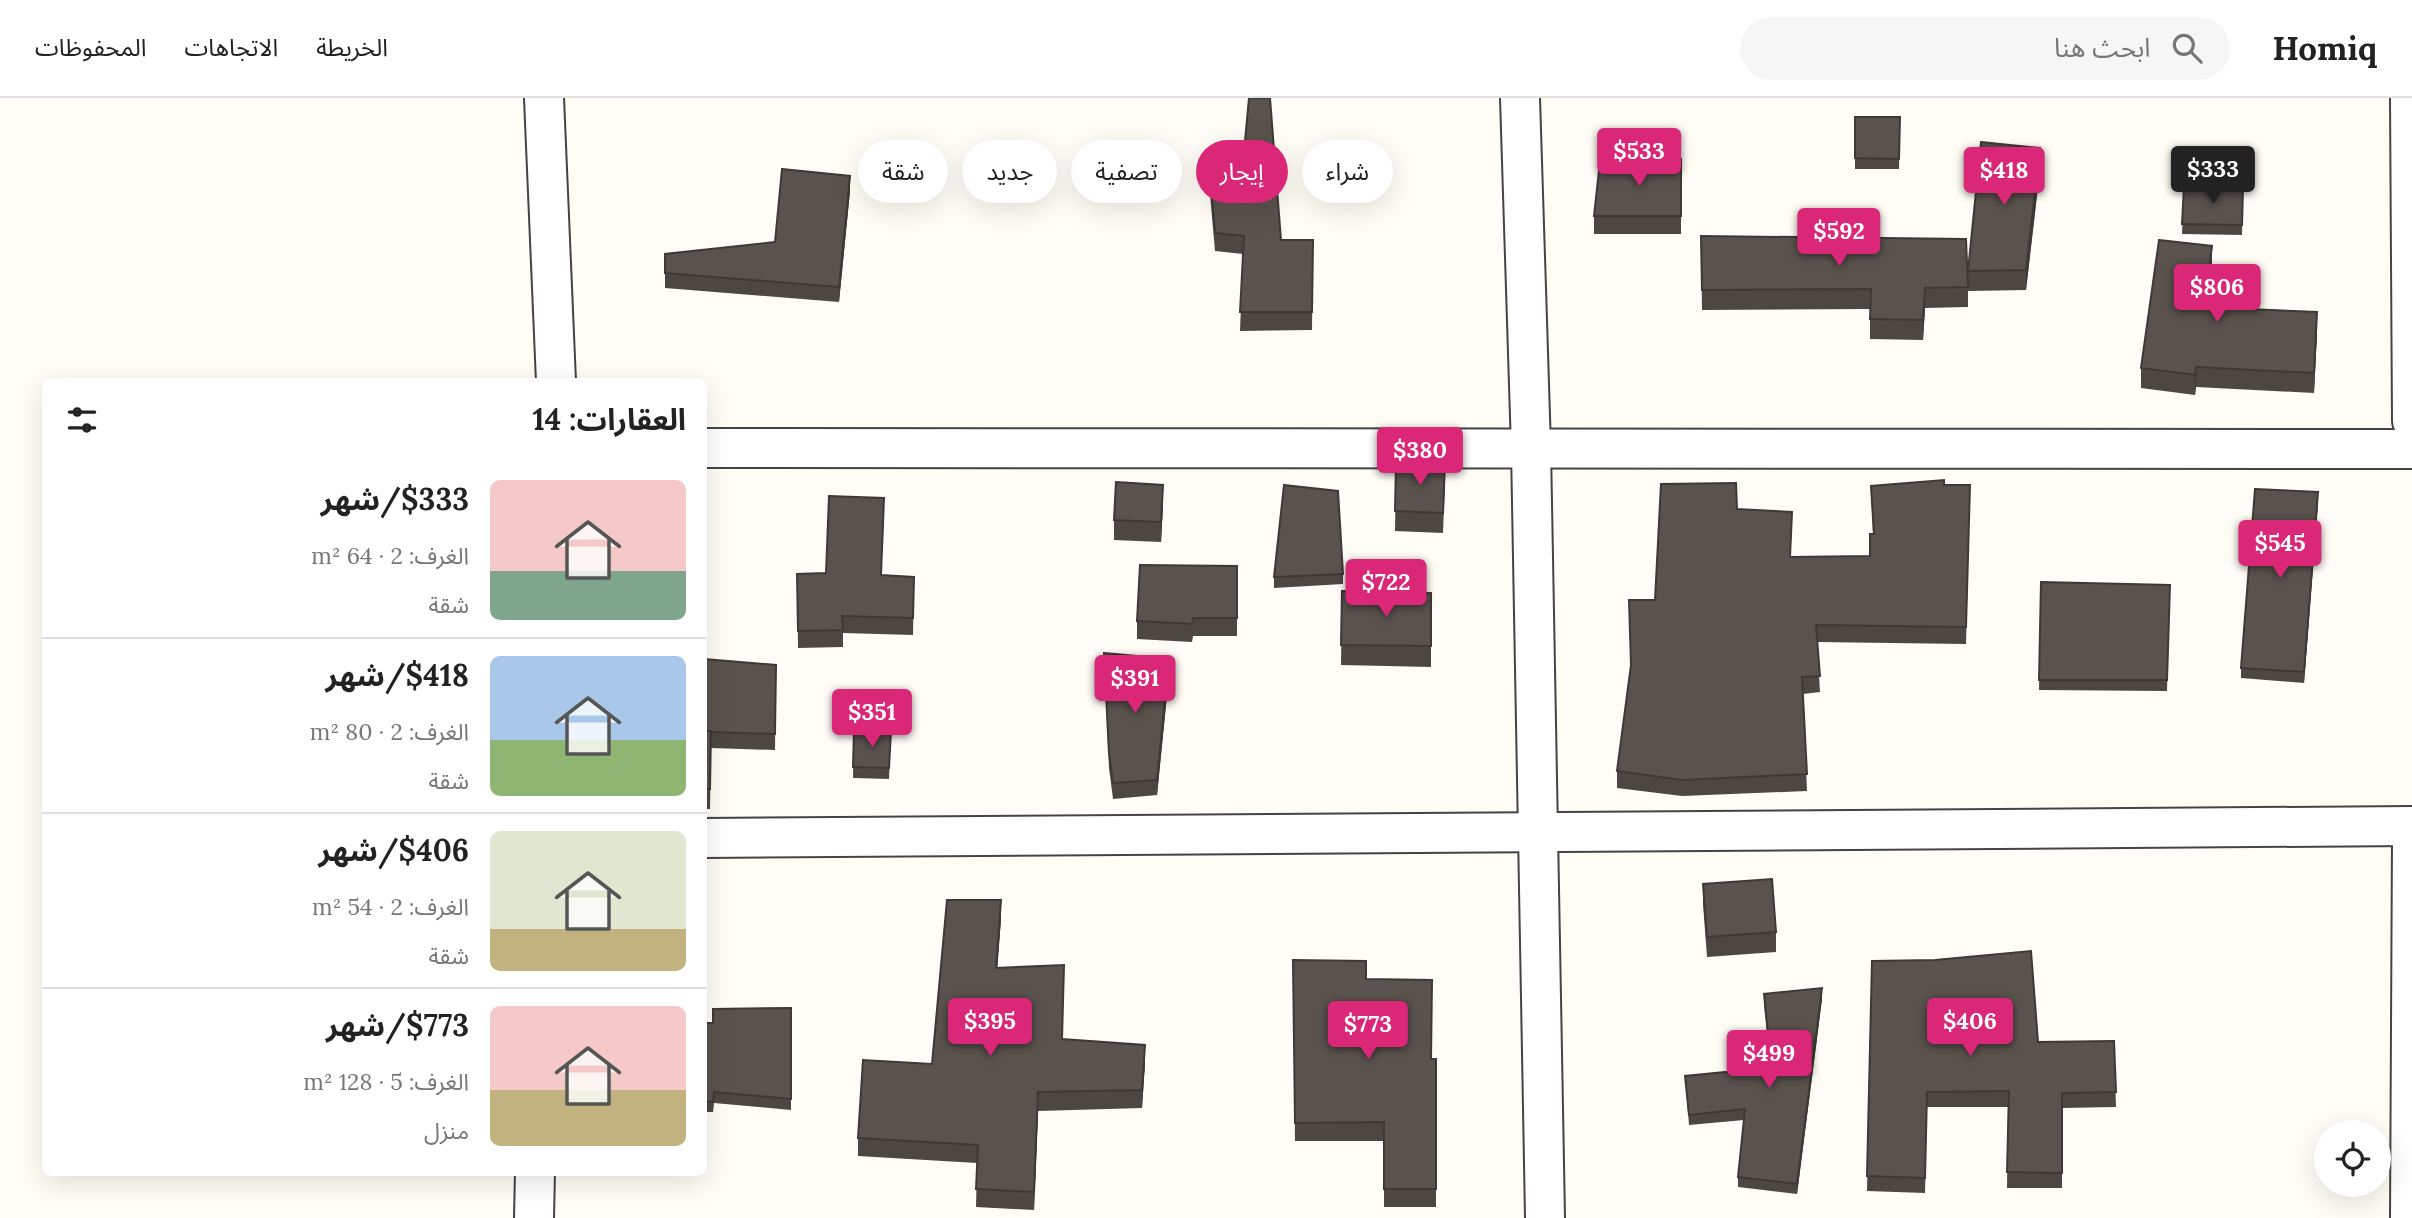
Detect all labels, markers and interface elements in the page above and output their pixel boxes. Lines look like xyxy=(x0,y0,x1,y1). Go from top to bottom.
search box xyxy=(1740,17,2230,80)
text: Homiq xyxy=(2272,27,2377,69)
icon: search xyxy=(2168,29,2206,67)
text: ابحث هنا xyxy=(2054,31,2150,64)
text: المحفوظات xyxy=(35,32,146,63)
text: الاتجاهات xyxy=(184,32,278,63)
text: الخريطة xyxy=(316,32,388,63)
pin: $533 xyxy=(1598,129,1680,188)
text: $533 xyxy=(1613,136,1665,165)
chip: شقة xyxy=(858,140,948,203)
chip: جديد xyxy=(962,140,1057,203)
chip: تصفية xyxy=(1071,140,1182,203)
chip: إيجار xyxy=(1196,140,1288,203)
chip: شراء xyxy=(1302,140,1393,203)
pin: $333 xyxy=(2172,146,2254,206)
pin: $418 xyxy=(1963,148,2045,207)
text: $333 xyxy=(2187,154,2239,183)
text: $418 xyxy=(1980,155,2028,184)
pin: $592 xyxy=(1798,208,1880,268)
text: $592 xyxy=(1813,216,1865,245)
pin: $806 xyxy=(2176,264,2258,324)
text: $806 xyxy=(2190,272,2244,301)
text: العقارات: 14 xyxy=(533,400,686,438)
icon: filters xyxy=(63,401,101,439)
pin: $380 xyxy=(1379,428,1461,487)
text: $380 xyxy=(1393,435,1447,464)
text: $333/شهر xyxy=(321,480,469,518)
icon: home xyxy=(546,508,630,592)
pin: $545 xyxy=(2239,520,2321,580)
text: $545 xyxy=(2254,528,2306,557)
text: الغرف: 2 · 64 m² xyxy=(311,541,469,570)
pin: $722 xyxy=(1345,560,1427,619)
text: $722 xyxy=(1362,567,1410,596)
text: شقة xyxy=(428,590,469,619)
text: $418/شهر xyxy=(326,656,469,694)
pin: $391 xyxy=(1094,656,1176,715)
text: $391 xyxy=(1111,663,1160,692)
icon: home xyxy=(546,684,630,768)
pin: $351 xyxy=(831,690,913,749)
text: $351 xyxy=(848,697,896,726)
text: الغرف: 2 · 80 m² xyxy=(310,717,469,746)
text: شقة xyxy=(428,766,469,795)
text: $406/شهر xyxy=(319,831,469,869)
icon: home xyxy=(546,859,630,943)
text: الغرف: 2 · 54 m² xyxy=(312,892,469,921)
text: شقة xyxy=(428,941,469,970)
pin: $395 xyxy=(949,998,1031,1058)
pin: $406 xyxy=(1929,998,2011,1058)
pin: $773 xyxy=(1327,1002,1409,1061)
text: $773/شهر xyxy=(326,1006,469,1044)
text: $395 xyxy=(964,1006,1016,1035)
text: $406 xyxy=(1943,1006,1997,1035)
text: $773 xyxy=(1344,1009,1392,1038)
pin: $499 xyxy=(1728,1030,1810,1090)
icon: home xyxy=(546,1034,630,1118)
text: $499 xyxy=(1743,1038,1795,1067)
text: الغرف: 5 · 128 m² xyxy=(303,1067,469,1096)
text: منزل xyxy=(424,1116,469,1145)
map controls xyxy=(2314,1120,2391,1197)
button: locate xyxy=(2314,1120,2391,1197)

